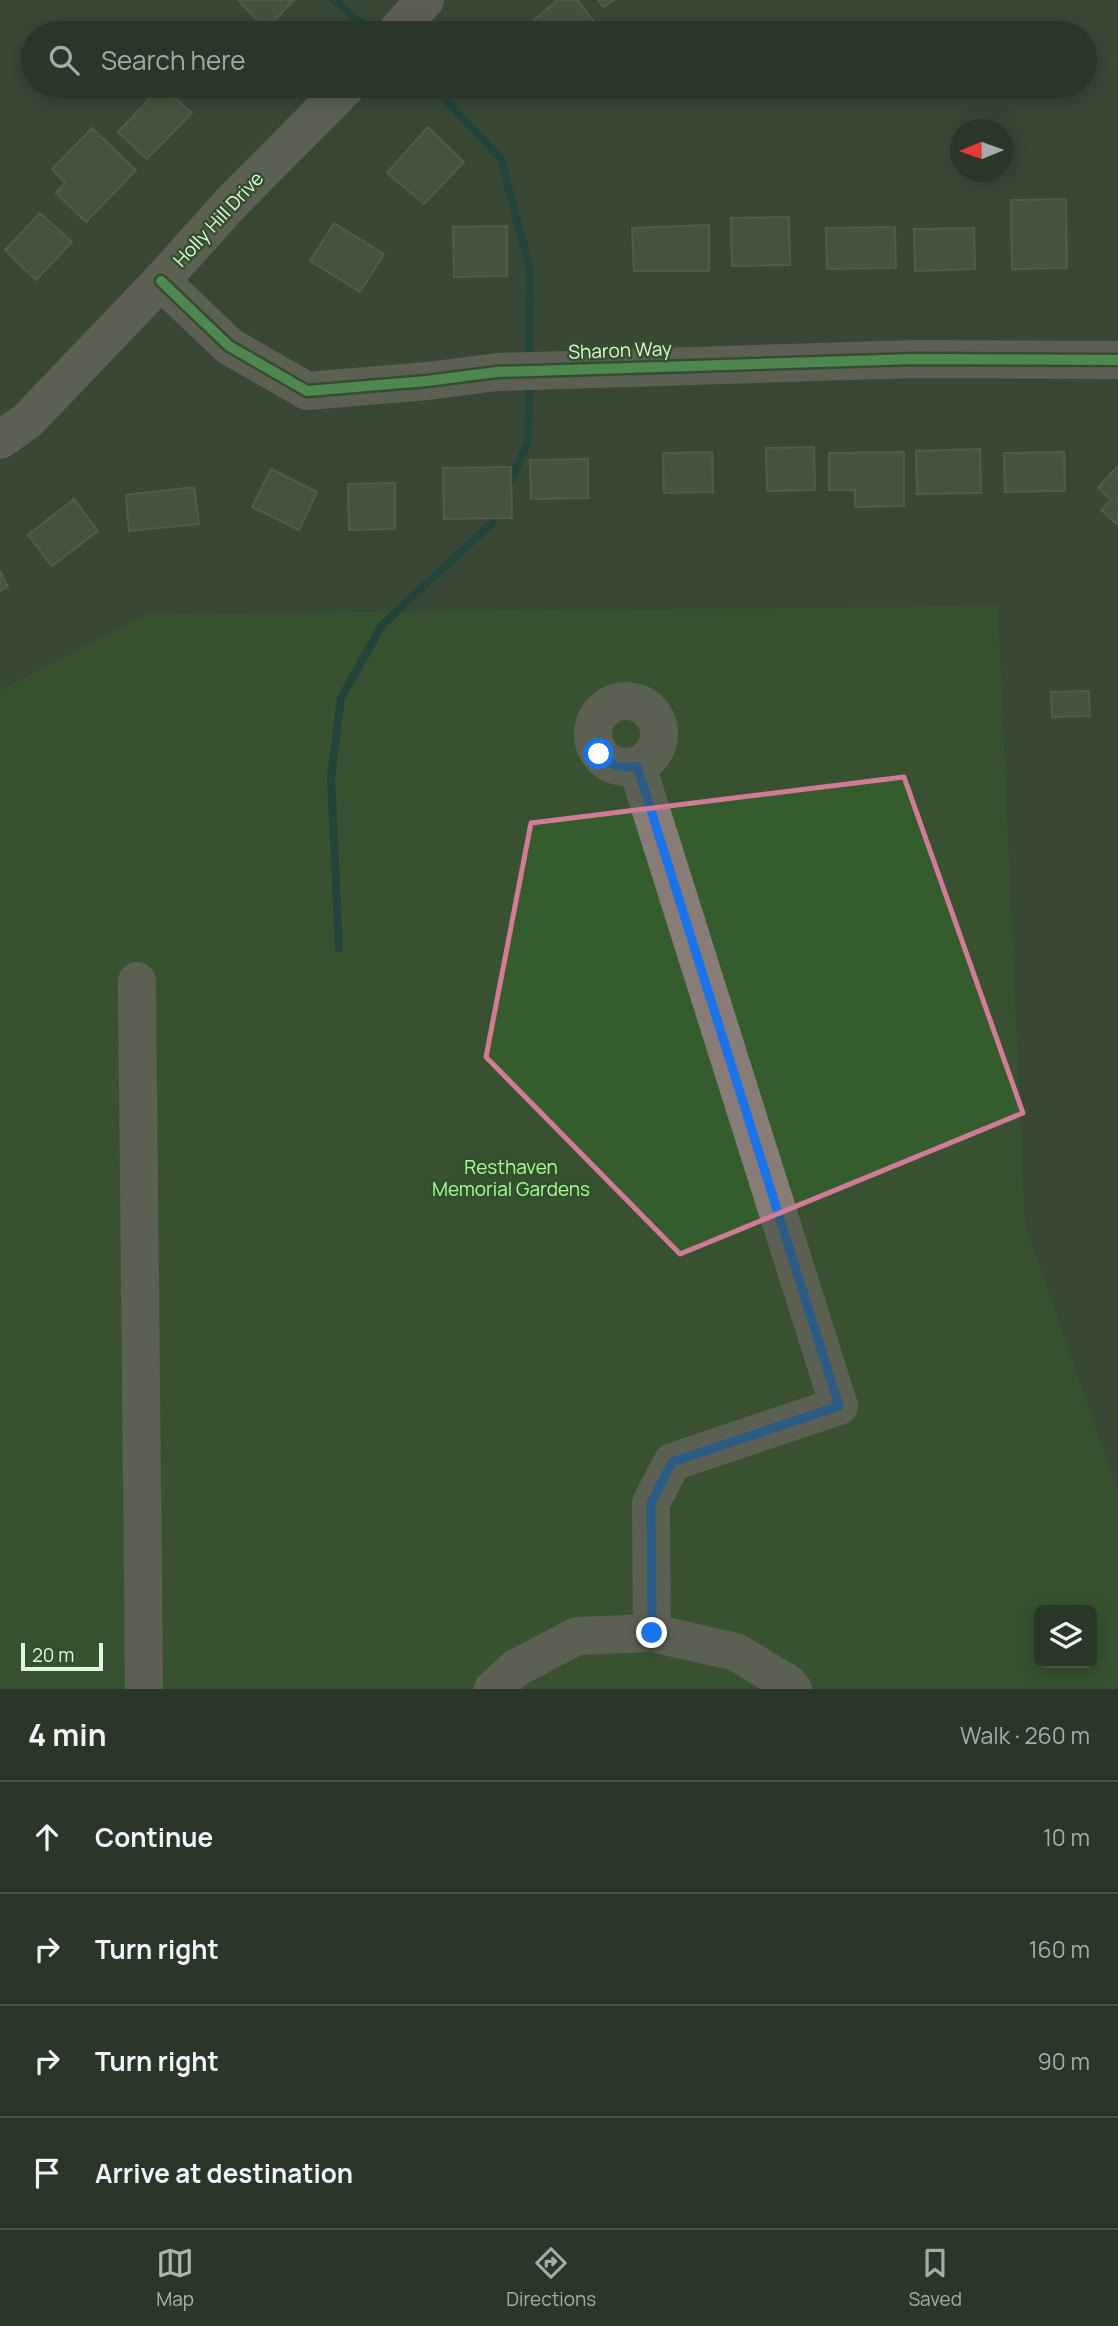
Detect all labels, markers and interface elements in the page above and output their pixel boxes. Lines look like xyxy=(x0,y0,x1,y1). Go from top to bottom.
search box xyxy=(21,21,1097,98)
icon: search xyxy=(45,41,83,79)
text: Search here xyxy=(101,42,246,78)
north arrow xyxy=(950,119,1013,182)
street label: Holly Hill Drive xyxy=(167,166,269,272)
street label: Sharon Way xyxy=(568,335,672,365)
route start xyxy=(583,738,614,769)
park label: Resthaven Memorial Gardens xyxy=(432,1154,590,1202)
map controls xyxy=(1034,1605,1097,1668)
button: layers xyxy=(1034,1605,1097,1668)
route end xyxy=(636,1617,667,1648)
scale bar xyxy=(21,1640,103,1672)
text: 20 m xyxy=(32,1642,74,1668)
text: 4 min xyxy=(28,1714,106,1755)
text: Walk · 260 m xyxy=(960,1719,1090,1751)
icon: ahead xyxy=(28,1818,66,1856)
text: Continue xyxy=(95,1819,213,1855)
text: 10 m xyxy=(1043,1821,1090,1853)
icon: right xyxy=(28,1930,66,1968)
text: Turn right xyxy=(95,1931,219,1967)
text: 160 m xyxy=(1029,1933,1090,1965)
icon: right xyxy=(28,2042,66,2080)
text: Turn right xyxy=(95,2043,219,2079)
text: 90 m xyxy=(1038,2045,1090,2077)
icon: arrive xyxy=(28,2154,66,2192)
text: Arrive at destination xyxy=(95,2155,353,2191)
tab: Map xyxy=(156,2244,194,2312)
tab: Directions xyxy=(506,2244,596,2312)
tab: Saved xyxy=(908,2244,962,2312)

